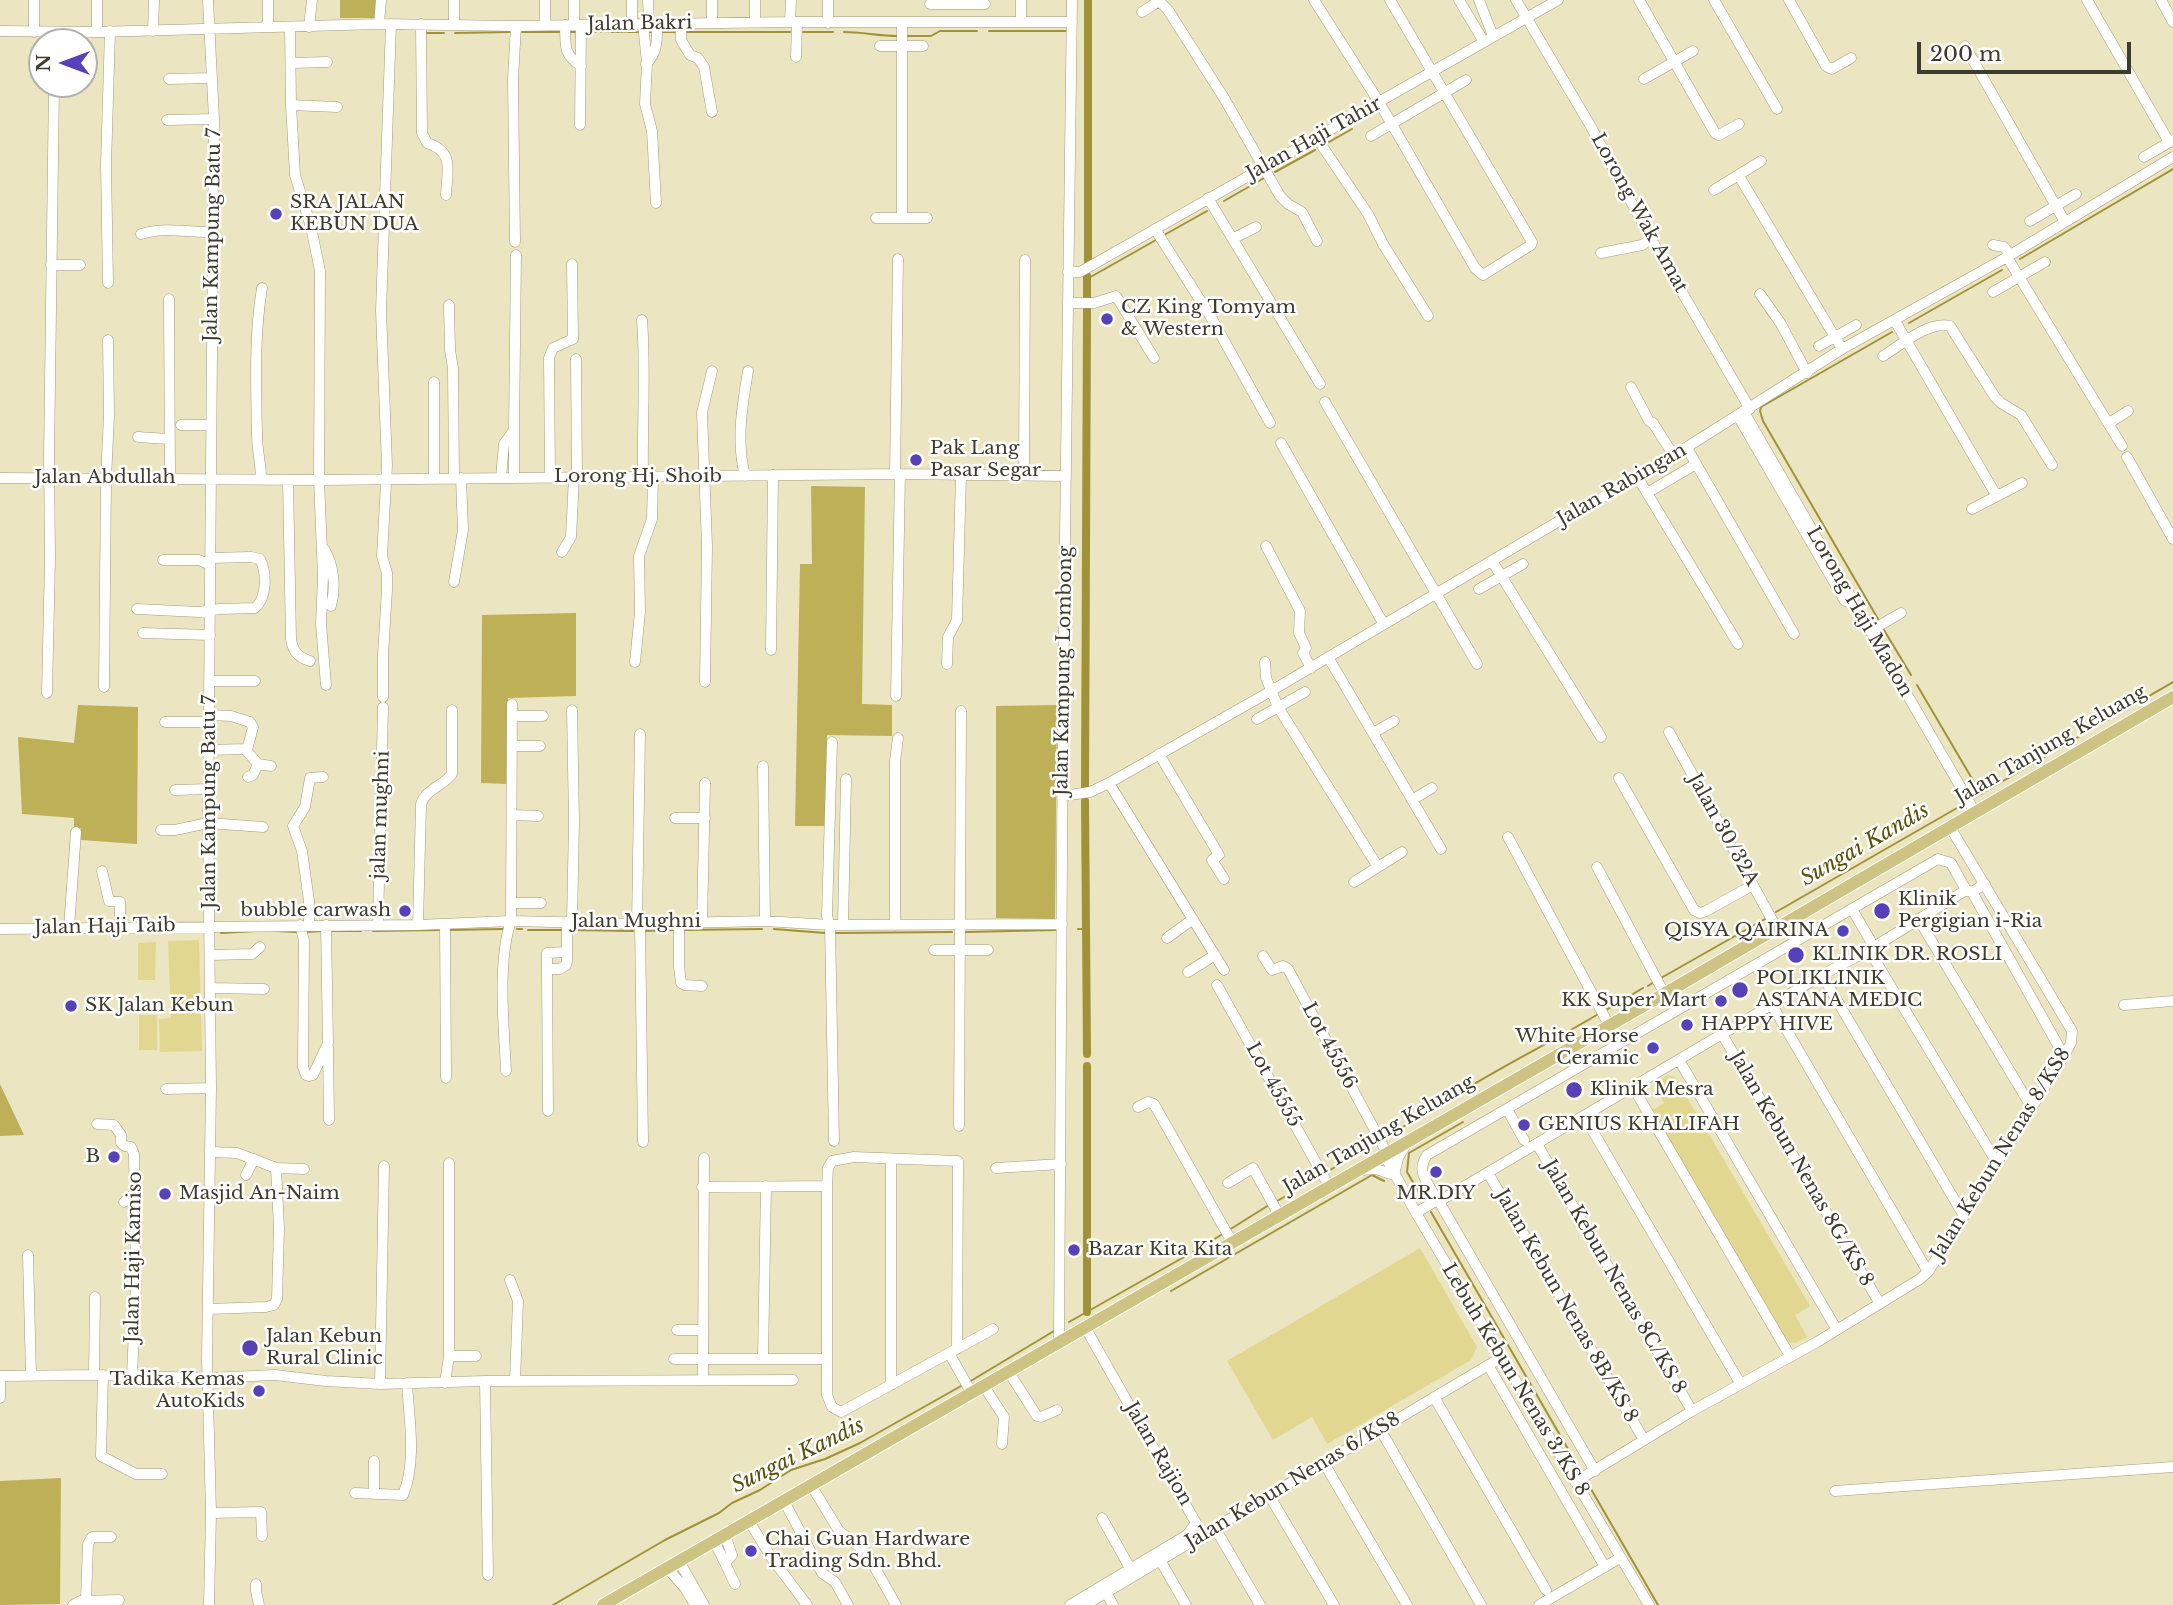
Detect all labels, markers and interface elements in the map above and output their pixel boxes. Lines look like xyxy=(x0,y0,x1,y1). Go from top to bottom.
street label: Jalan Bakri xyxy=(587,12,693,36)
north arrow xyxy=(28,28,98,98)
scale bar xyxy=(1921,28,2134,72)
text: 200 m xyxy=(1930,41,2001,67)
text: N xyxy=(32,54,55,72)
street label: Jalan Haji Tahir xyxy=(1243,92,1385,186)
street label: Jalan Kampung Batu 7 xyxy=(200,128,226,342)
street label: Lorong Wak Amat xyxy=(1586,129,1692,297)
place label: SRA JALAN KEBUN DUA xyxy=(290,192,419,236)
marker: SRA JALAN KEBUN DUA xyxy=(268,206,284,222)
place label: CZ King Tomyam & Western xyxy=(1121,297,1296,341)
marker: CZ King Tomyam & Western xyxy=(1099,311,1115,327)
place label: Pak Lang Pasar Segar xyxy=(930,438,1041,482)
street label: Jalan Rabingan xyxy=(1553,439,1691,531)
marker: Pak Lang Pasar Segar xyxy=(908,452,924,468)
street label: Lorong Hj. Shoib xyxy=(554,466,722,488)
street label: Jalan Abdullah xyxy=(34,467,176,489)
street label: Lorong Haji Madon xyxy=(1801,523,1917,701)
street label: Jalan Kampung Lombong xyxy=(1050,546,1078,796)
street label: Jalan Tanjung Keluang xyxy=(1951,681,2151,809)
street label: Jalan Kampung Batu 7 xyxy=(199,695,221,909)
street label: jalan mughni xyxy=(367,750,395,880)
street label: Jalan 30/32A xyxy=(1683,770,1763,890)
water label: Sungai Kandis xyxy=(1796,798,1934,892)
place label: Klinik Pergigian i-Ria xyxy=(1898,889,2042,933)
place label: bubble carwash xyxy=(240,900,391,922)
marker: Klinik Pergigian i-Ria xyxy=(1872,901,1892,921)
marker: bubble carwash xyxy=(397,903,413,919)
street label: Jalan Mughni xyxy=(571,911,701,933)
street label: Jalan Haji Taib xyxy=(34,914,176,940)
place label: QISYA QAIRINA xyxy=(1664,920,1829,942)
marker: QISYA QAIRINA xyxy=(1835,923,1851,939)
place label: KLINIK DR. ROSLI xyxy=(1812,944,2002,966)
marker: KLINIK DR. ROSLI xyxy=(1786,945,1806,965)
place label: POLIKLINIK ASTANA MEDIC xyxy=(1756,968,1922,1012)
marker: POLIKLINIK ASTANA MEDIC xyxy=(1730,980,1750,1000)
place label: KK Super Mart xyxy=(1561,990,1707,1012)
marker: KK Super Mart xyxy=(1713,993,1729,1009)
place label: SK Jalan Kebun xyxy=(85,995,234,1017)
marker: SK Jalan Kebun xyxy=(63,998,79,1014)
street label: Lot 45556 xyxy=(1297,999,1361,1093)
place label: HAPPY HIVE xyxy=(1701,1014,1833,1036)
marker: HAPPY HIVE xyxy=(1679,1017,1695,1033)
place label: White Horse Ceramic xyxy=(1515,1026,1639,1070)
street label: Lot 45555 xyxy=(1240,1039,1306,1131)
marker: White Horse Ceramic xyxy=(1645,1040,1661,1056)
street label: Jalan Kebun Nenas 8/KS8 xyxy=(1926,1044,2076,1264)
street label: Jalan Kebun Nenas 8G/KS 8 xyxy=(1724,1047,1878,1291)
street label: Jalan Tanjung Keluang xyxy=(1279,1071,1479,1199)
place label: Klinik Mesra xyxy=(1590,1079,1714,1101)
marker: Klinik Mesra xyxy=(1564,1080,1584,1100)
place label: GENIUS KHALIFAH xyxy=(1538,1114,1740,1136)
marker: GENIUS KHALIFAH xyxy=(1516,1117,1532,1133)
place label: B xyxy=(85,1146,100,1168)
marker: B xyxy=(106,1149,122,1165)
street label: Jalan Kebun Nenas 8C/KS 8 xyxy=(1538,1156,1690,1398)
marker: MR.DIY xyxy=(1428,1164,1444,1180)
street label: Jalan Haji Kamiso xyxy=(121,1171,147,1343)
place label: Masjid An-Naim xyxy=(179,1183,340,1205)
place label: MR.DIY xyxy=(1396,1183,1476,1205)
street label: Jalan Kebun Nenas 8B/KS 8 xyxy=(1490,1185,1642,1427)
marker: Masjid An-Naim xyxy=(157,1186,173,1202)
place label: Bazar Kita Kita xyxy=(1088,1239,1232,1261)
marker: Bazar Kita Kita xyxy=(1066,1242,1082,1258)
street label: Lebuh Kebun Nenas 3/KS 8 xyxy=(1436,1260,1594,1500)
place label: Jalan Kebun Rural Clinic xyxy=(266,1326,383,1370)
marker: Jalan Kebun Rural Clinic xyxy=(240,1338,260,1358)
place label: Tadika Kemas AutoKids xyxy=(109,1369,245,1413)
marker: Tadika Kemas AutoKids xyxy=(251,1383,267,1399)
street label: Jalan Rajion xyxy=(1119,1398,1197,1510)
street label: Jalan Kebun Nenas 6/KS8 xyxy=(1182,1408,1404,1554)
water label: Sungai Kandis xyxy=(728,1413,868,1499)
place label: Chai Guan Hardware Trading Sdn. Bhd. xyxy=(765,1529,970,1573)
marker: Chai Guan Hardware Trading Sdn. Bhd. xyxy=(743,1543,759,1559)

